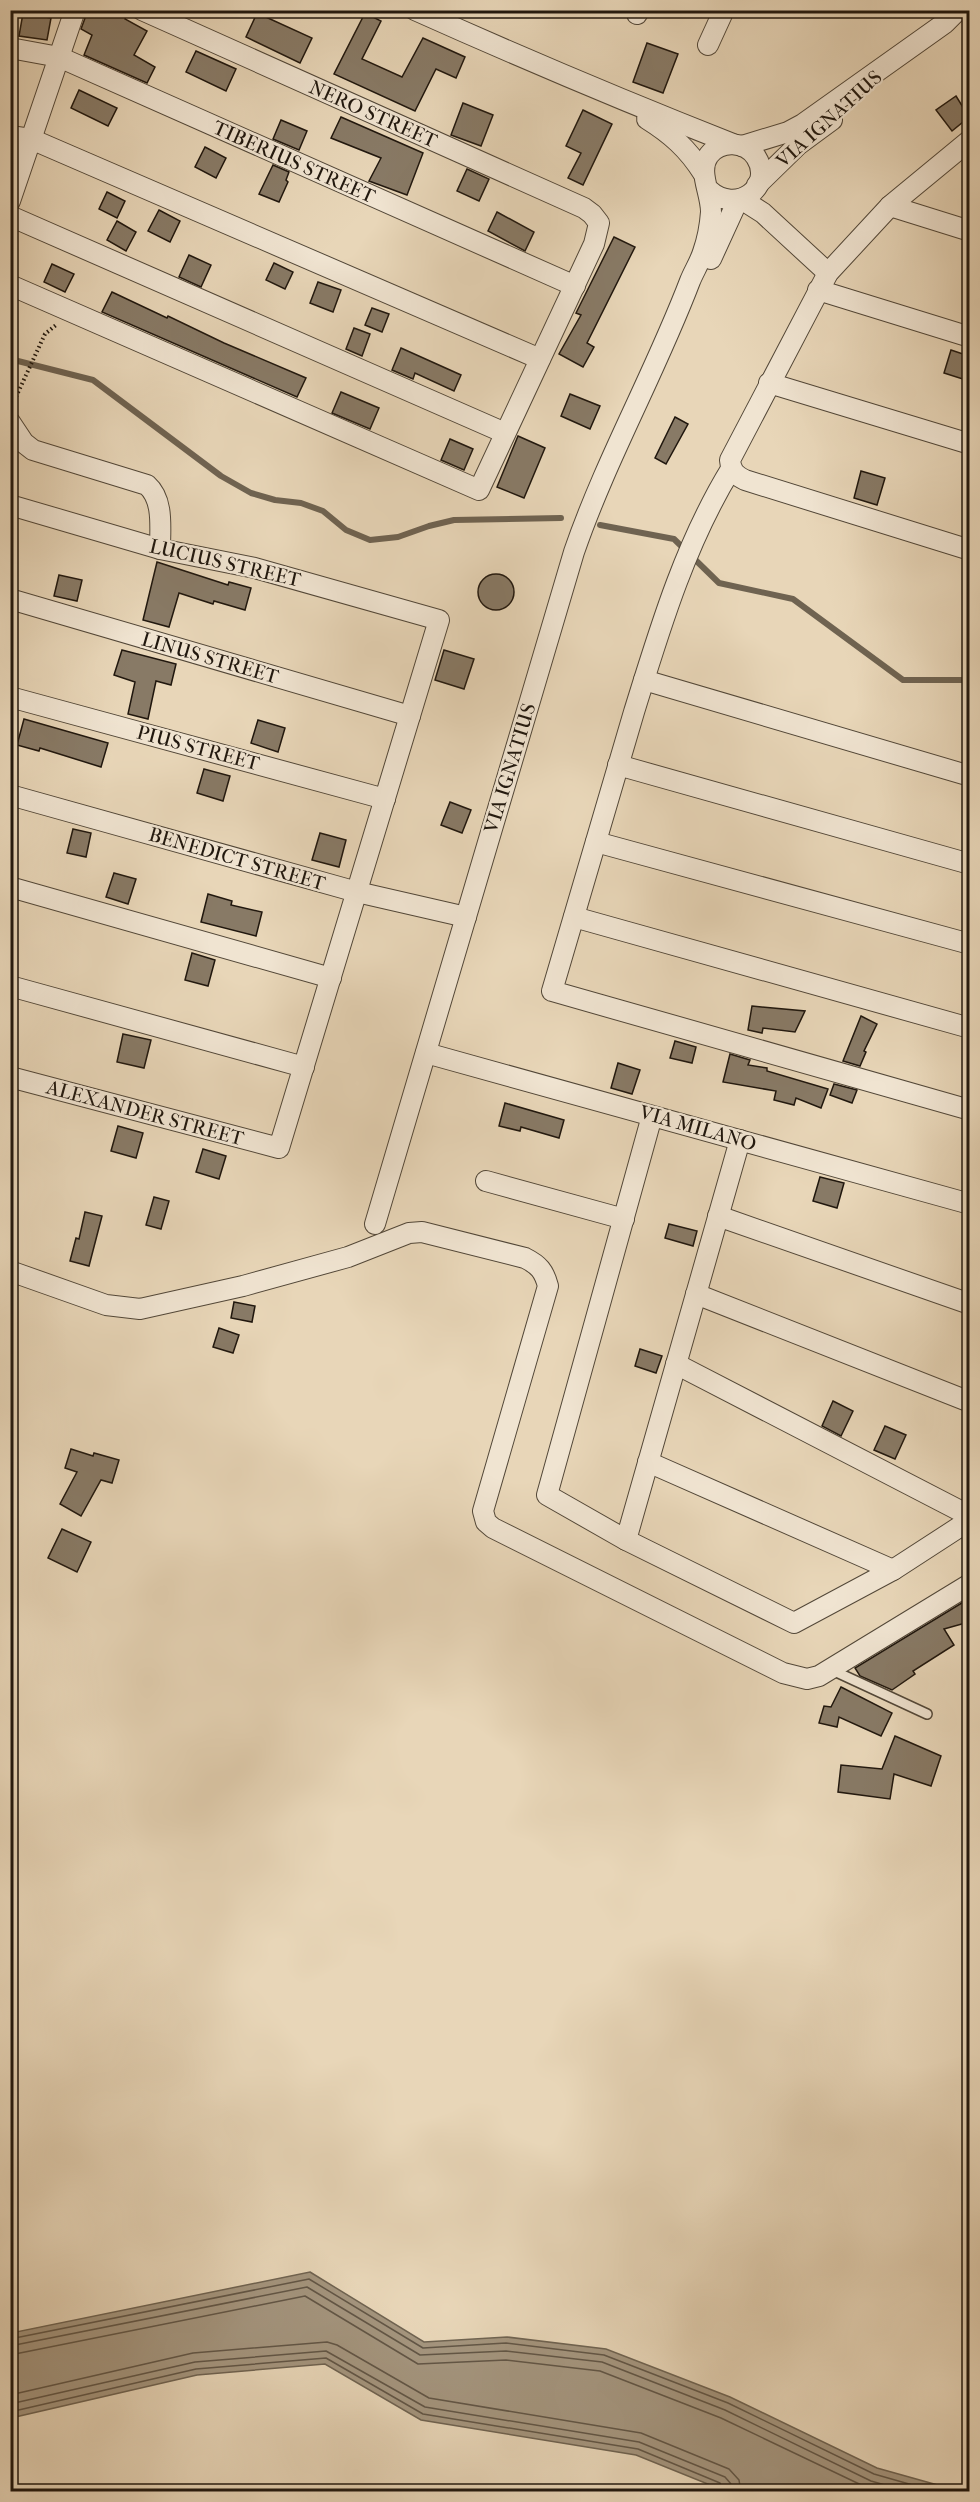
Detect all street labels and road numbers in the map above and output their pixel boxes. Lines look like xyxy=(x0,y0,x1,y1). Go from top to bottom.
street label: VIA IGNATIUS xyxy=(771,66,887,173)
street label: NERO STREET xyxy=(305,76,441,153)
street label: TIBERIUS STREET xyxy=(209,116,379,208)
street label: LUCIUS STREET xyxy=(147,534,303,592)
street label: LINUS STREET xyxy=(139,627,282,689)
street label: VIA IGNATIUS xyxy=(479,700,541,837)
street label: PIUS STREET xyxy=(134,721,262,776)
street label: BENEDICT STREET xyxy=(146,823,328,895)
street label: ALEXANDER STREET xyxy=(43,1075,247,1151)
street label: VIA MILANO xyxy=(636,1100,759,1156)

